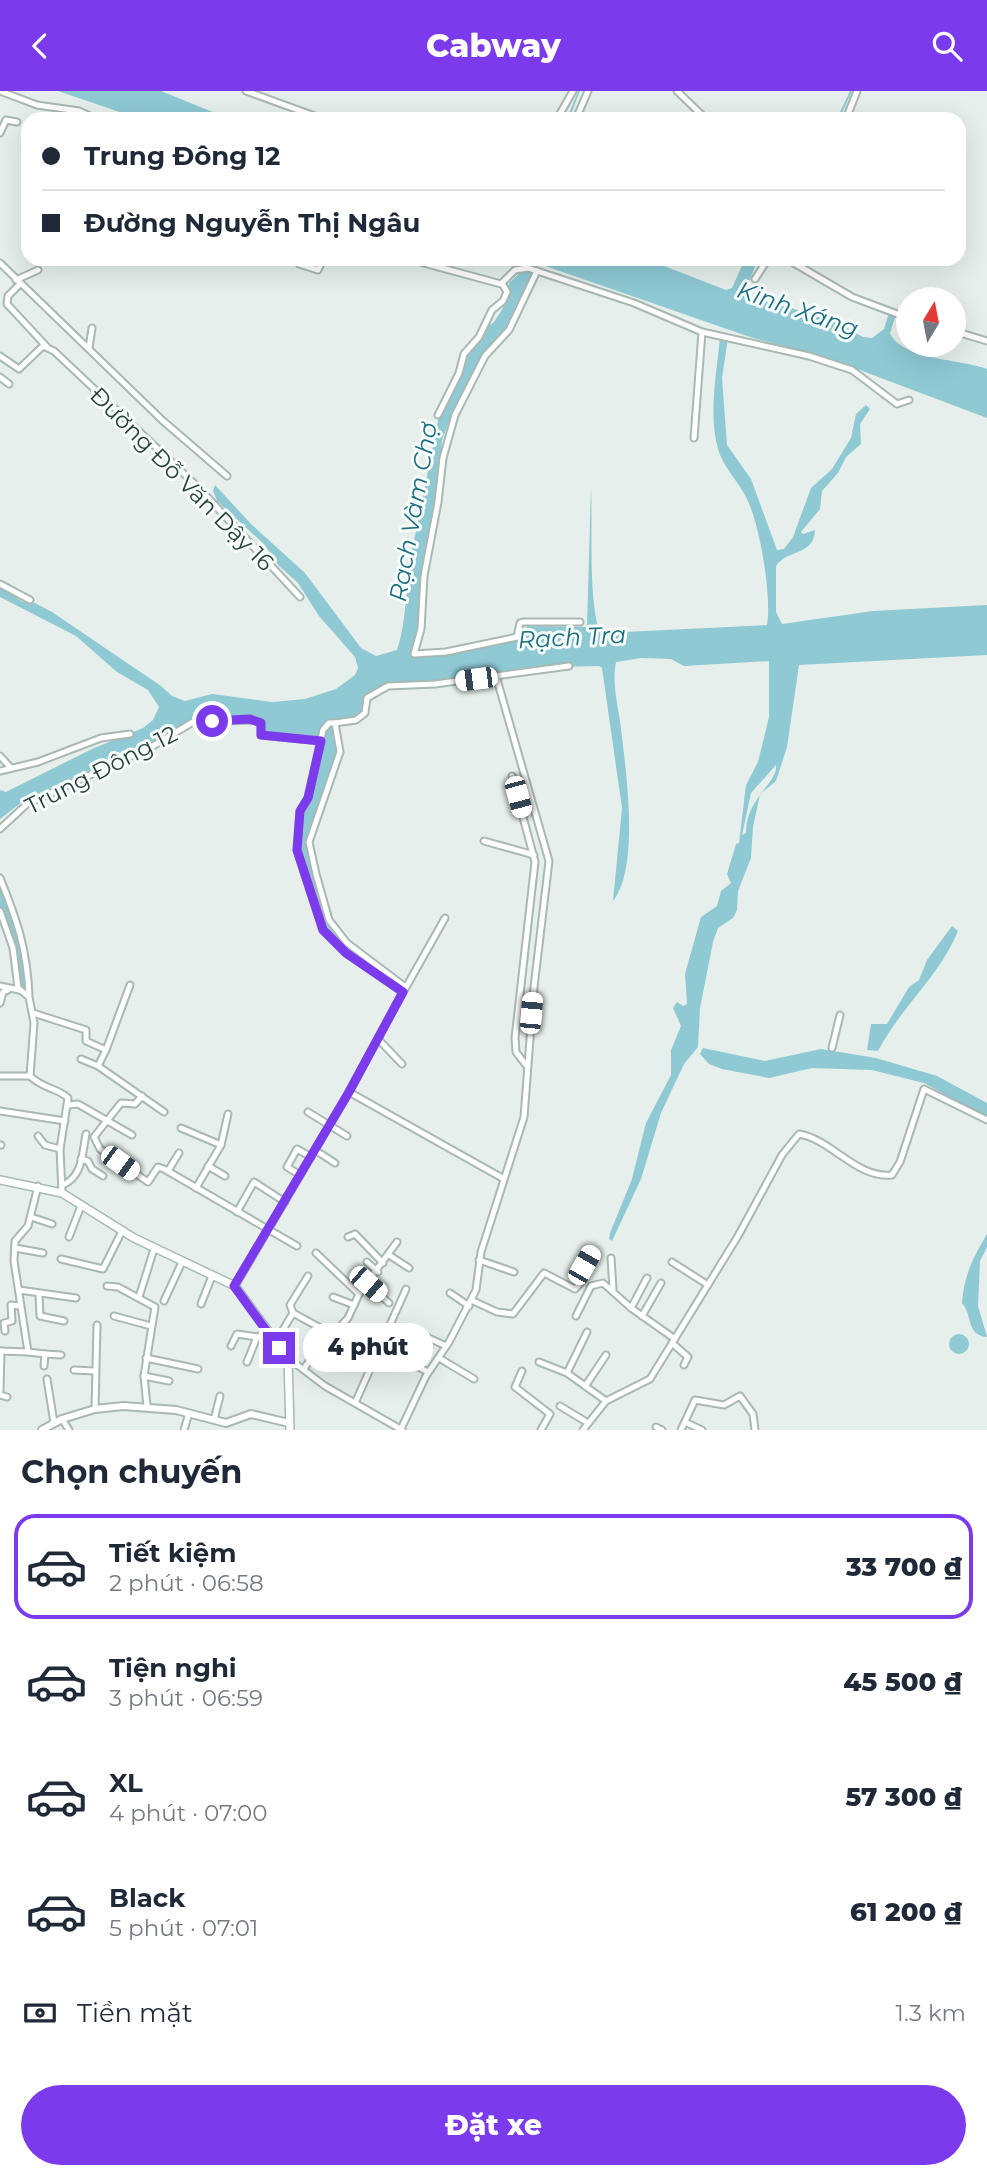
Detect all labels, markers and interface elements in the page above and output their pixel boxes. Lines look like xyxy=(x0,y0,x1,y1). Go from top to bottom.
text: Cabway xyxy=(426,26,561,65)
icon: back xyxy=(21,27,59,65)
icon: search xyxy=(928,27,966,65)
text: Trung Đông 12 xyxy=(84,140,280,172)
text: Đường Nguyễn Thị Ngâu xyxy=(84,207,420,239)
water label: Kinh Xáng xyxy=(734,275,862,343)
north arrow xyxy=(896,287,966,357)
map controls xyxy=(896,287,966,357)
street label: Đường Đỗ Văn Dậy 16 xyxy=(84,381,280,577)
water label: Rạch Vàm Chợ xyxy=(383,419,443,604)
water label: Rạch Tra xyxy=(517,620,627,654)
car xyxy=(454,666,499,692)
route start xyxy=(196,705,228,737)
street label: Trung Đông 12 xyxy=(20,720,182,820)
car xyxy=(503,774,534,820)
car xyxy=(519,991,544,1035)
car xyxy=(97,1142,144,1184)
car xyxy=(565,1242,604,1288)
car xyxy=(346,1262,391,1306)
callout: 4 phút xyxy=(304,1323,433,1373)
route end xyxy=(263,1332,295,1364)
text: 4 phút xyxy=(328,1333,408,1361)
text: Chọn chuyến xyxy=(21,1452,242,1491)
icon: car xyxy=(25,1535,88,1598)
text: Tiết kiệm xyxy=(109,1537,237,1569)
text: 33 700 ₫ xyxy=(846,1551,962,1583)
text: 2 phút · 06:58 xyxy=(109,1569,264,1597)
icon: car xyxy=(25,1650,88,1713)
text: Tiện nghi xyxy=(109,1652,237,1684)
text: 45 500 ₫ xyxy=(843,1666,962,1698)
text: 3 phút · 06:59 xyxy=(109,1684,263,1712)
icon: car xyxy=(25,1765,88,1828)
text: XL xyxy=(109,1767,143,1799)
text: 57 300 ₫ xyxy=(845,1781,962,1813)
text: 4 phút · 07:00 xyxy=(109,1799,267,1827)
icon: car xyxy=(25,1880,88,1943)
text: Black xyxy=(109,1882,185,1914)
text: 61 200 ₫ xyxy=(850,1896,962,1928)
text: 5 phút · 07:01 xyxy=(109,1914,258,1942)
icon: cash xyxy=(21,1994,59,2032)
text: Tiền mặt xyxy=(77,1997,193,2029)
text: 1.3 km xyxy=(896,1999,966,2027)
button: Đặt xe xyxy=(21,2085,966,2165)

